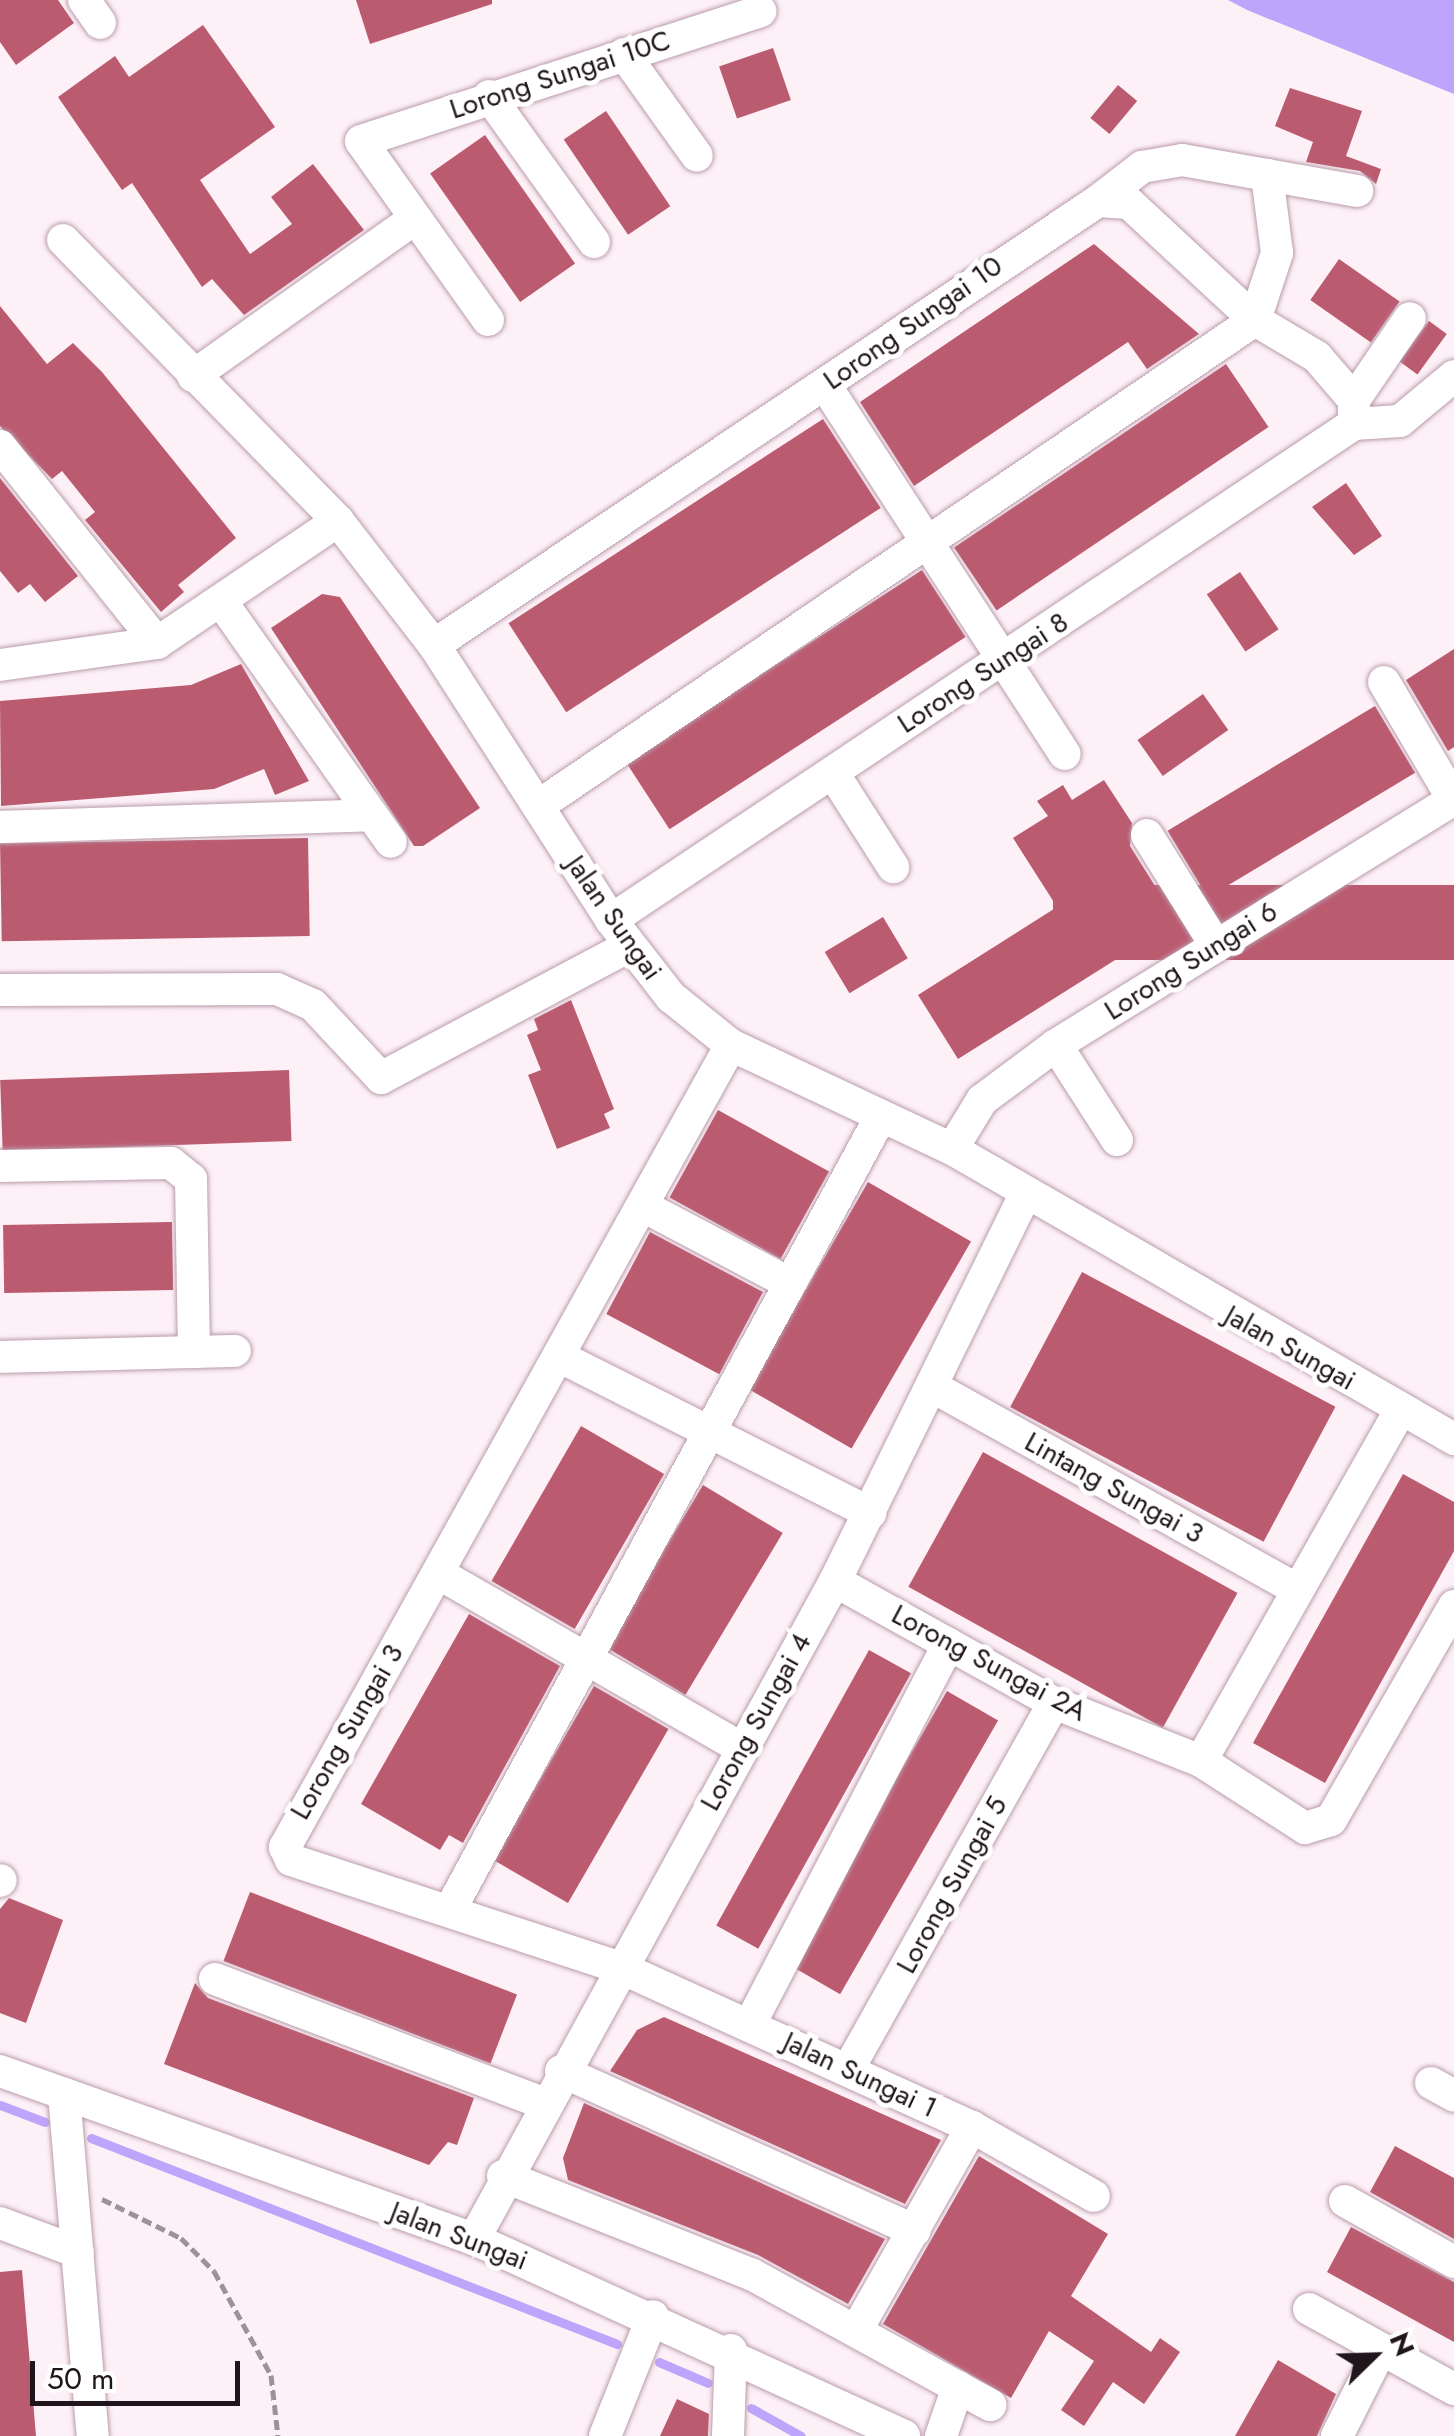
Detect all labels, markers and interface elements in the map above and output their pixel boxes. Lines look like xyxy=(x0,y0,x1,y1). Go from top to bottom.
street label: Lorong Sungai 10C xyxy=(446,24,674,126)
street label: Lorong Sungai 10 xyxy=(817,249,1009,397)
street label: Lorong Sungai 8 xyxy=(891,605,1075,741)
street label: Jalan Sungai xyxy=(559,849,669,987)
street label: Lorong Sungai 6 xyxy=(1098,894,1284,1028)
street label: Jalan Sungai xyxy=(1219,1298,1361,1398)
street label: Lintang Sungai 3 xyxy=(1019,1425,1209,1551)
street label: Lorong Sungai 2A xyxy=(886,1598,1092,1728)
street label: Lorong Sungai 4 xyxy=(693,1627,819,1817)
street label: Lorong Sungai 3 xyxy=(283,1638,411,1826)
street label: Lorong Sungai 5 xyxy=(890,1791,1014,1979)
street label: Jalan Sungai 1 xyxy=(778,2025,942,2125)
street label: Jalan Sungai xyxy=(385,2194,533,2278)
north arrow xyxy=(1324,2306,1424,2406)
text: N xyxy=(1379,2326,1425,2362)
scale bar xyxy=(35,2341,245,2403)
text: 50 m xyxy=(47,2357,114,2400)

